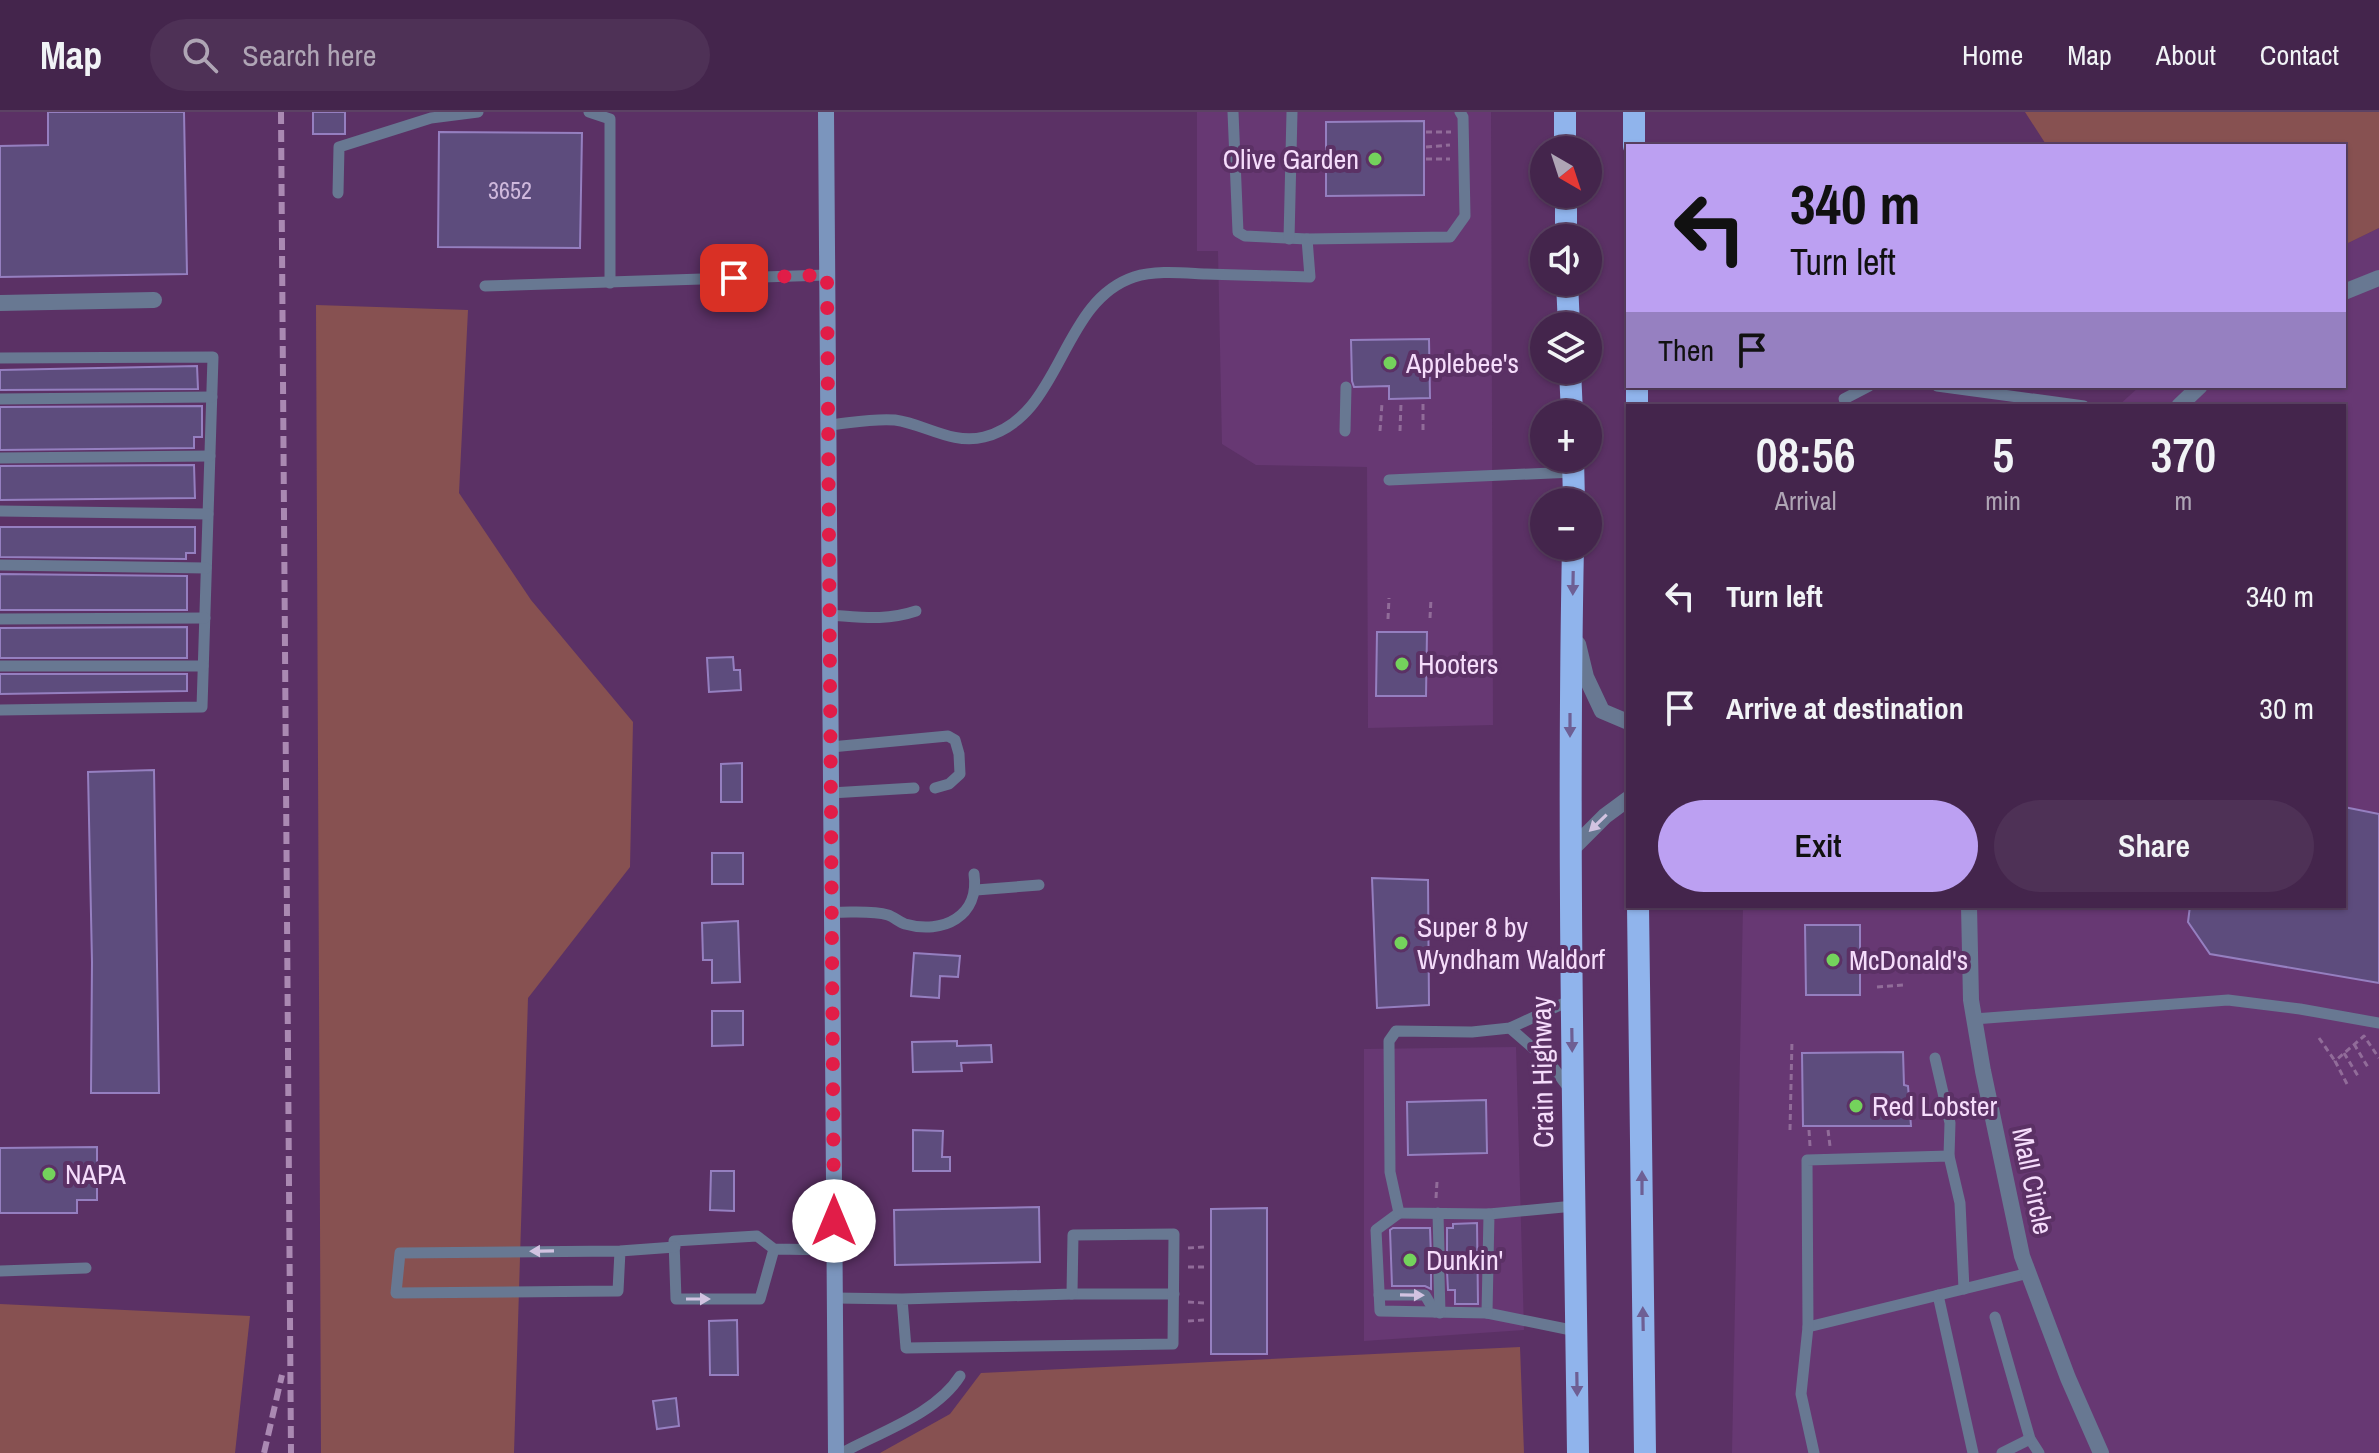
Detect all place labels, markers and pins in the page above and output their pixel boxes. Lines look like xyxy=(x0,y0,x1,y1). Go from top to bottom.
place label: Olive Garden xyxy=(1222,140,1359,178)
marker: Olive Garden xyxy=(1366,150,1384,168)
pin xyxy=(700,244,768,312)
place label: Applebee's xyxy=(1405,344,1519,382)
marker: Applebee's xyxy=(1381,354,1399,372)
place label: Hooters xyxy=(1418,645,1498,683)
marker: Hooters xyxy=(1393,655,1411,673)
place label: Super 8 by Wyndham Waldorf xyxy=(1417,908,1605,978)
marker: Super 8 by Wyndham Waldorf xyxy=(1392,934,1410,952)
place label: McDonald's xyxy=(1849,941,1968,979)
marker: McDonald's xyxy=(1824,951,1842,969)
place label: Red Lobster xyxy=(1872,1087,1997,1125)
marker: Red Lobster xyxy=(1847,1097,1865,1115)
place label: NAPA xyxy=(65,1155,127,1193)
marker: NAPA xyxy=(40,1165,58,1183)
place label: Dunkin' xyxy=(1426,1241,1503,1279)
marker: Dunkin' xyxy=(1401,1251,1419,1269)

